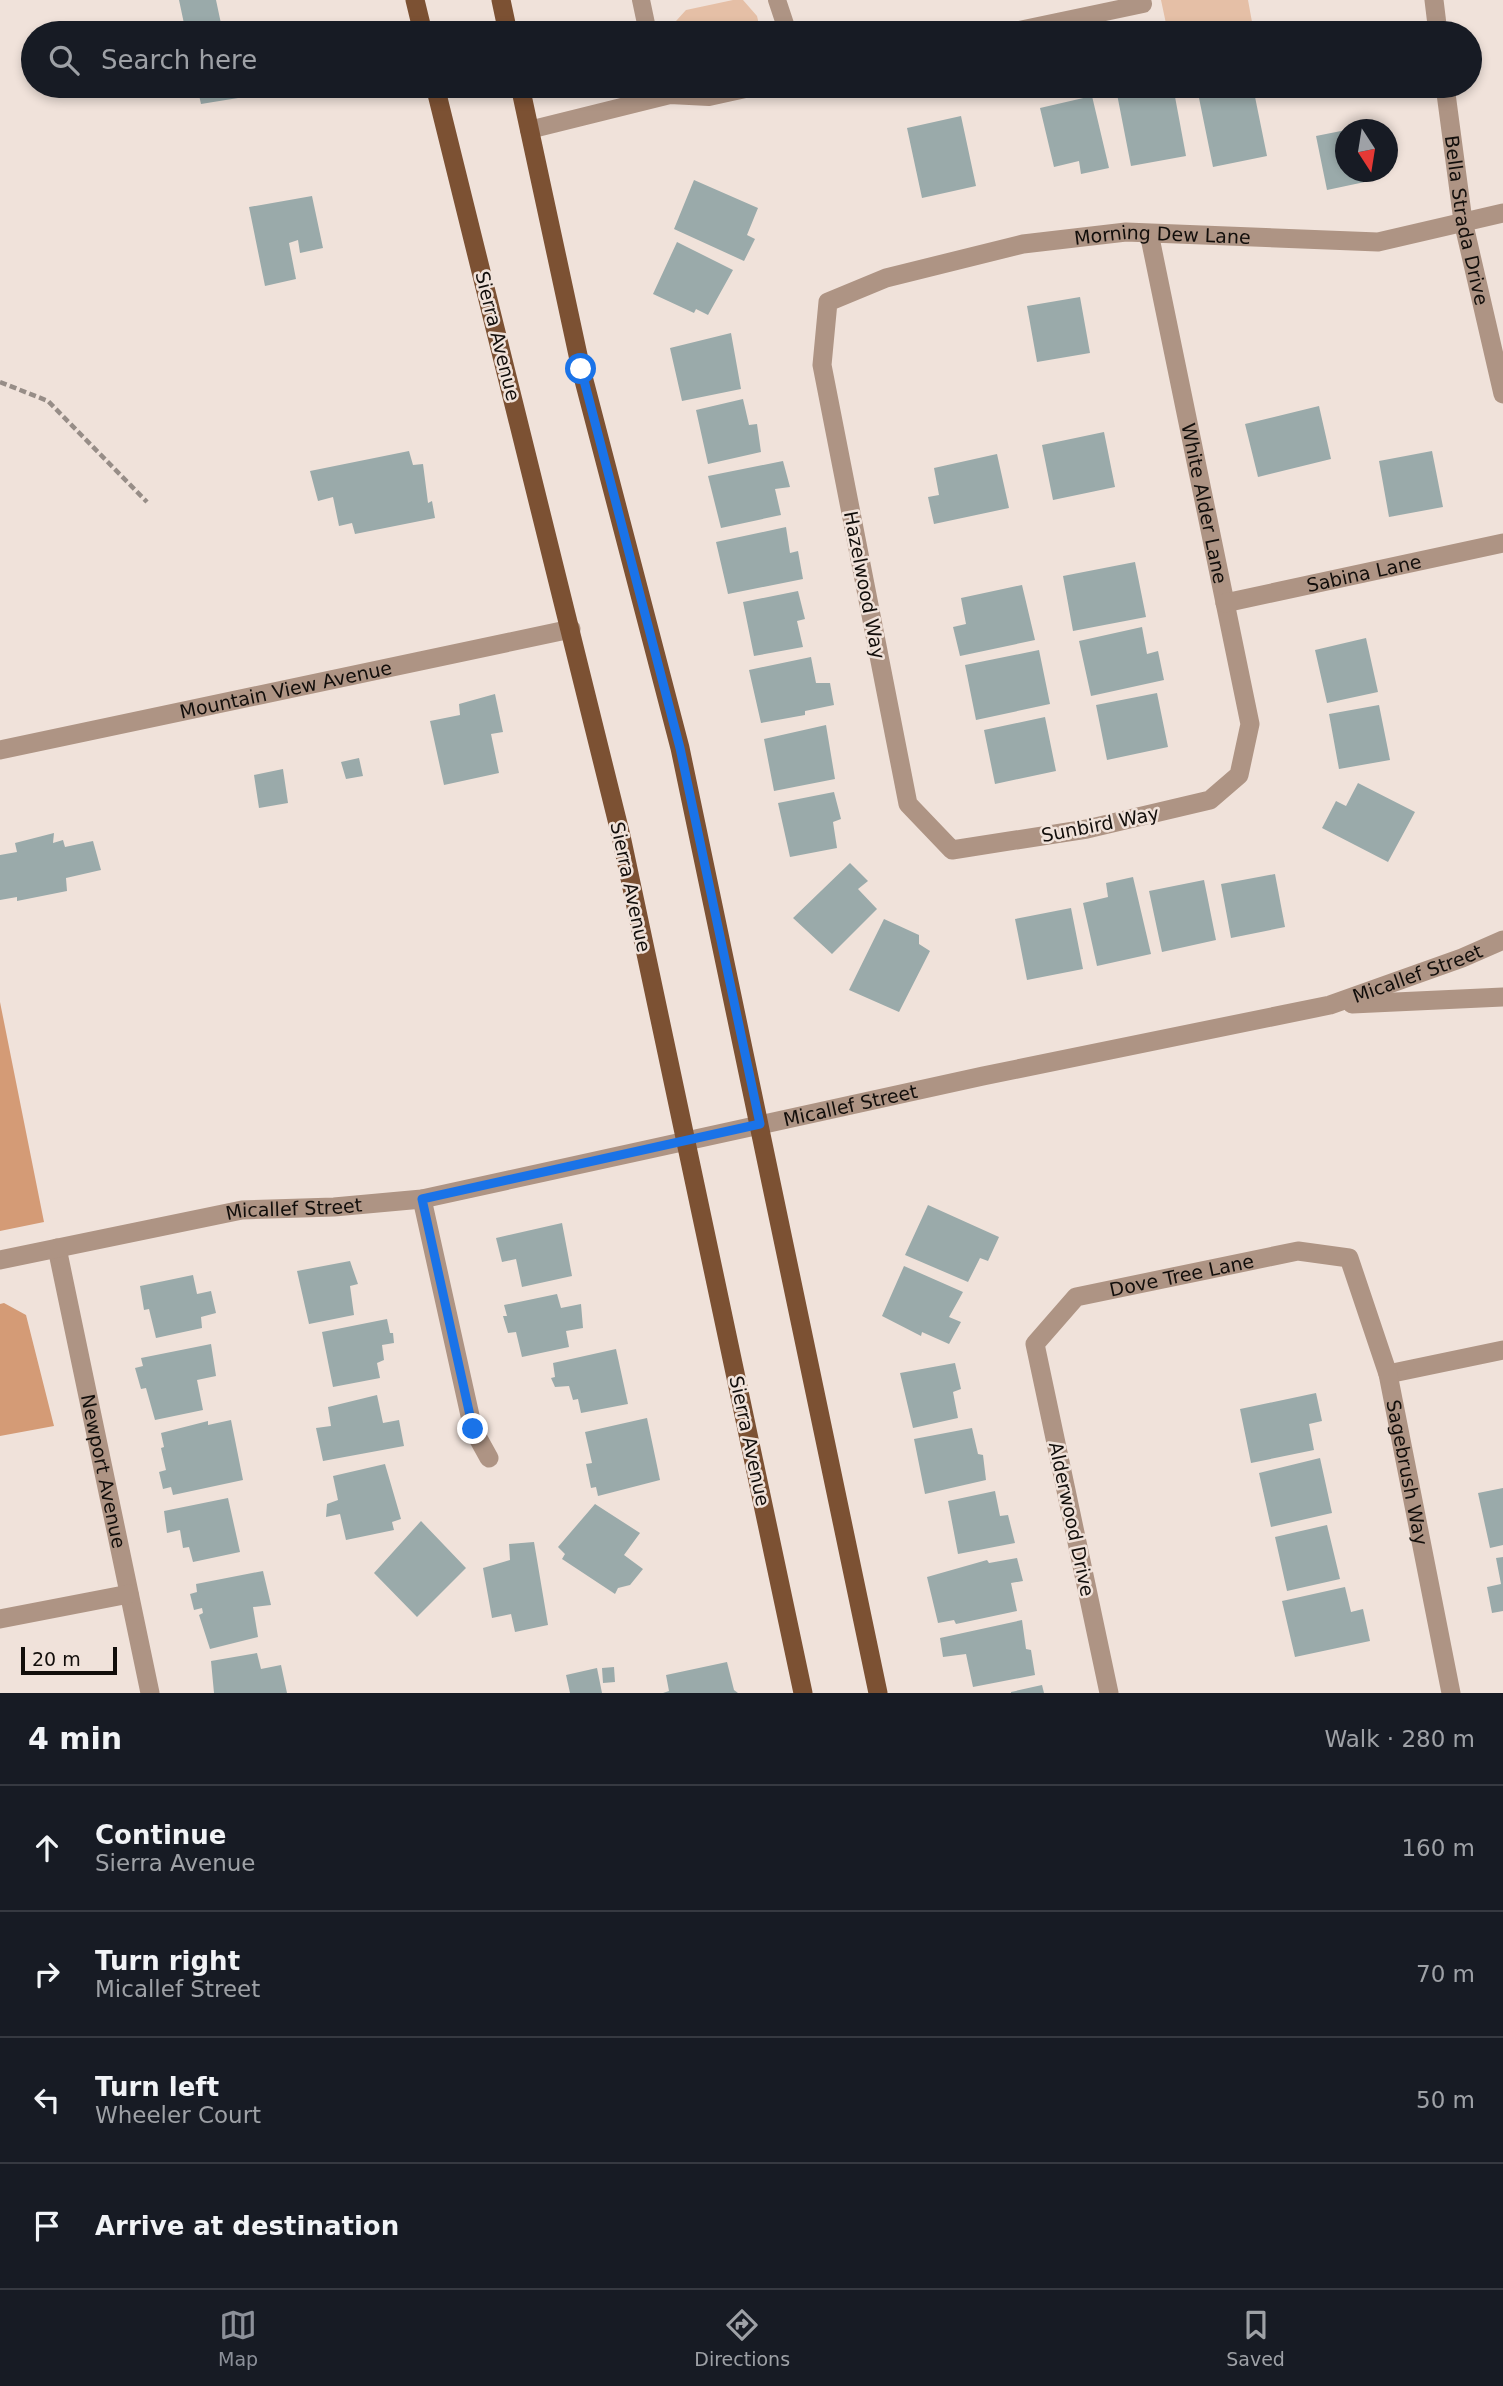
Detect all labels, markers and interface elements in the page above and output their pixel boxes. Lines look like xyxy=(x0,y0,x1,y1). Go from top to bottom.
search box xyxy=(21,21,1482,98)
icon: search xyxy=(45,41,83,79)
text: Search here xyxy=(101,45,257,75)
north arrow xyxy=(1335,119,1398,182)
street label: Bella Strada Drive xyxy=(1441,134,1493,307)
street label: Morning Dew Lane xyxy=(1073,221,1251,249)
street label: Sierra Avenue xyxy=(471,269,525,403)
route start xyxy=(565,353,596,384)
street label: White Alder Lane xyxy=(1177,421,1232,585)
street label: Hazelwood Way xyxy=(840,509,890,661)
street label: Sabina Lane xyxy=(1304,550,1423,596)
street label: Mountain View Avenue xyxy=(178,656,394,723)
street label: Sunbird Way xyxy=(1039,802,1161,846)
street label: Sierra Avenue xyxy=(606,820,656,954)
street label: Micallef Street xyxy=(1350,939,1486,1007)
street label: Micallef Street xyxy=(781,1080,919,1130)
street label: Micallef Street xyxy=(224,1193,363,1224)
street label: Dove Tree Lane xyxy=(1107,1249,1256,1301)
street label: Sierra Avenue xyxy=(725,1374,775,1508)
street label: Newport Avenue xyxy=(77,1392,130,1550)
street label: Sagebrush Way xyxy=(1382,1398,1433,1547)
route end xyxy=(457,1413,488,1444)
street label: Alderwood Drive xyxy=(1045,1440,1099,1598)
scale bar xyxy=(21,1644,117,1676)
text: 20 m xyxy=(32,1648,81,1670)
text: 4 min xyxy=(28,1721,122,1756)
text: Walk · 280 m xyxy=(1324,1726,1475,1752)
text: Continue xyxy=(95,1820,226,1850)
icon: ahead xyxy=(28,1829,66,1867)
text: 160 m xyxy=(1401,1835,1475,1861)
text: Sierra Avenue xyxy=(95,1850,256,1876)
text: Turn right xyxy=(95,1946,240,1976)
icon: right xyxy=(28,1955,66,1993)
text: 70 m xyxy=(1416,1961,1475,1987)
text: Micallef Street xyxy=(95,1976,260,2002)
text: Turn left xyxy=(95,2072,219,2102)
icon: left xyxy=(28,2081,66,2119)
text: 50 m xyxy=(1416,2087,1475,2113)
text: Wheeler Court xyxy=(95,2102,261,2128)
icon: arrive xyxy=(28,2207,66,2245)
text: Arrive at destination xyxy=(95,2211,399,2241)
tab: Map xyxy=(218,2306,258,2370)
tab: Directions xyxy=(694,2306,790,2370)
tab: Saved xyxy=(1226,2306,1285,2370)

